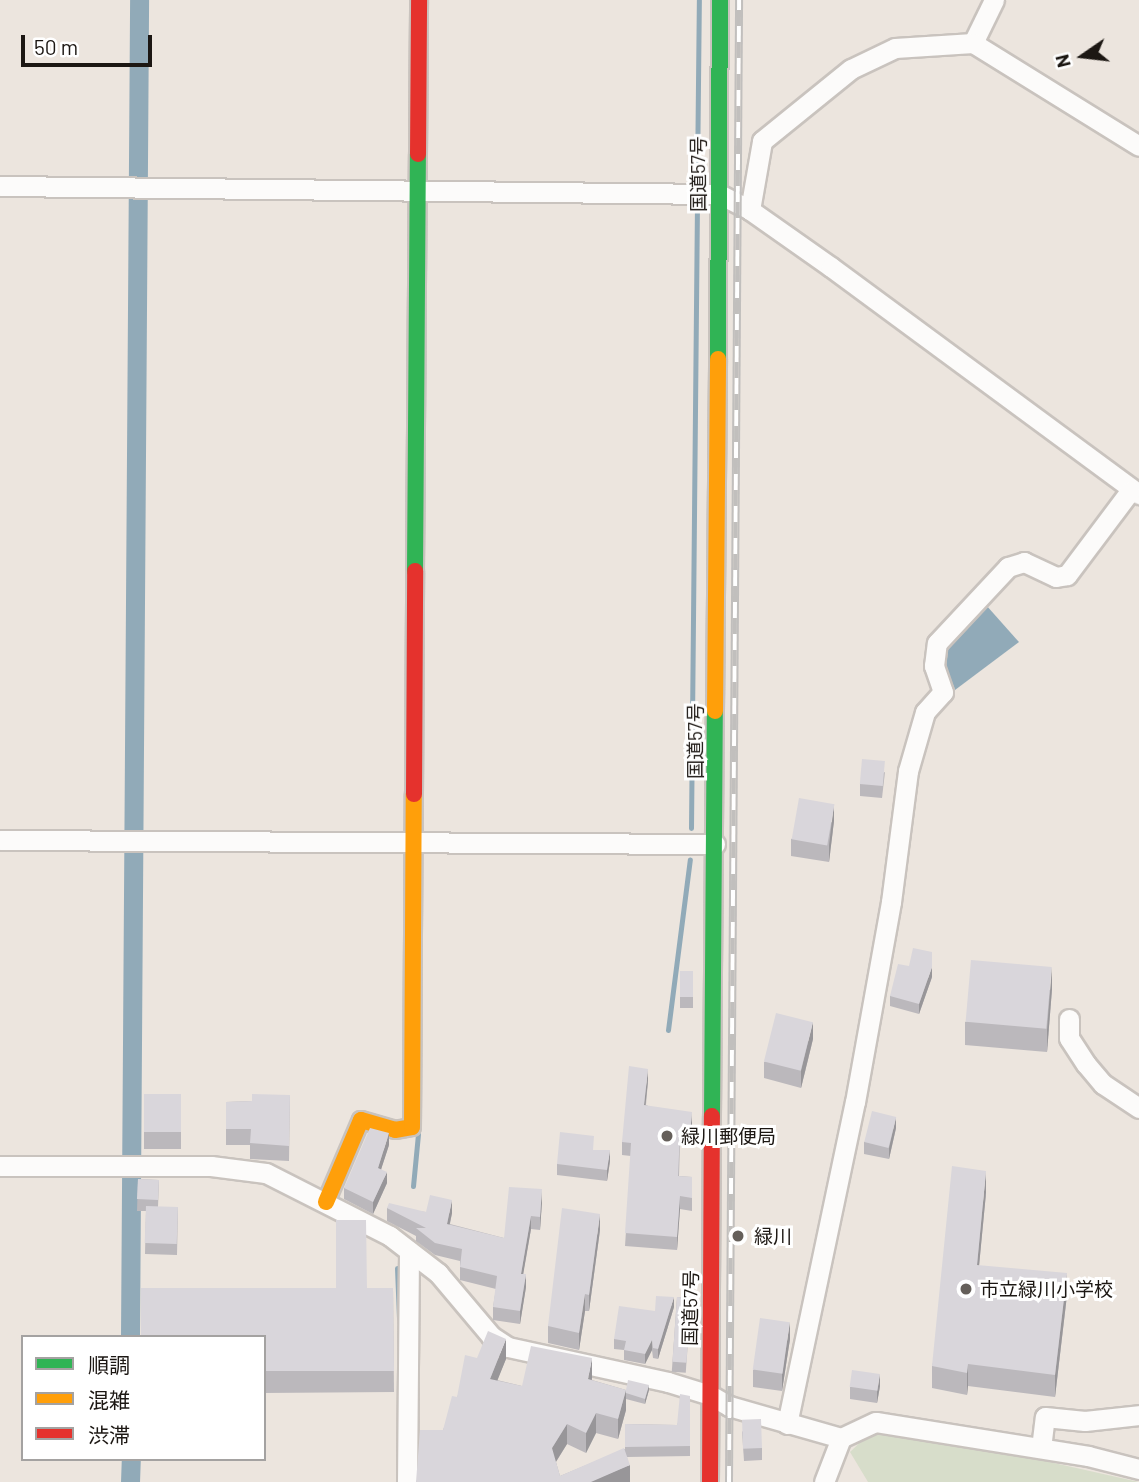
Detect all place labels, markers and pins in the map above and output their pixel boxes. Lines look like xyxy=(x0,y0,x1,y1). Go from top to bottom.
place label: 緑川郵便局 xyxy=(681,1125,776,1147)
marker: 緑川郵便局 xyxy=(659,1128,675,1144)
place label: 緑川 xyxy=(754,1225,792,1247)
marker: 緑川 xyxy=(728,1226,748,1246)
place label: 市立緑川小学校 xyxy=(980,1278,1113,1300)
marker: 市立緑川小学校 xyxy=(958,1281,974,1297)

